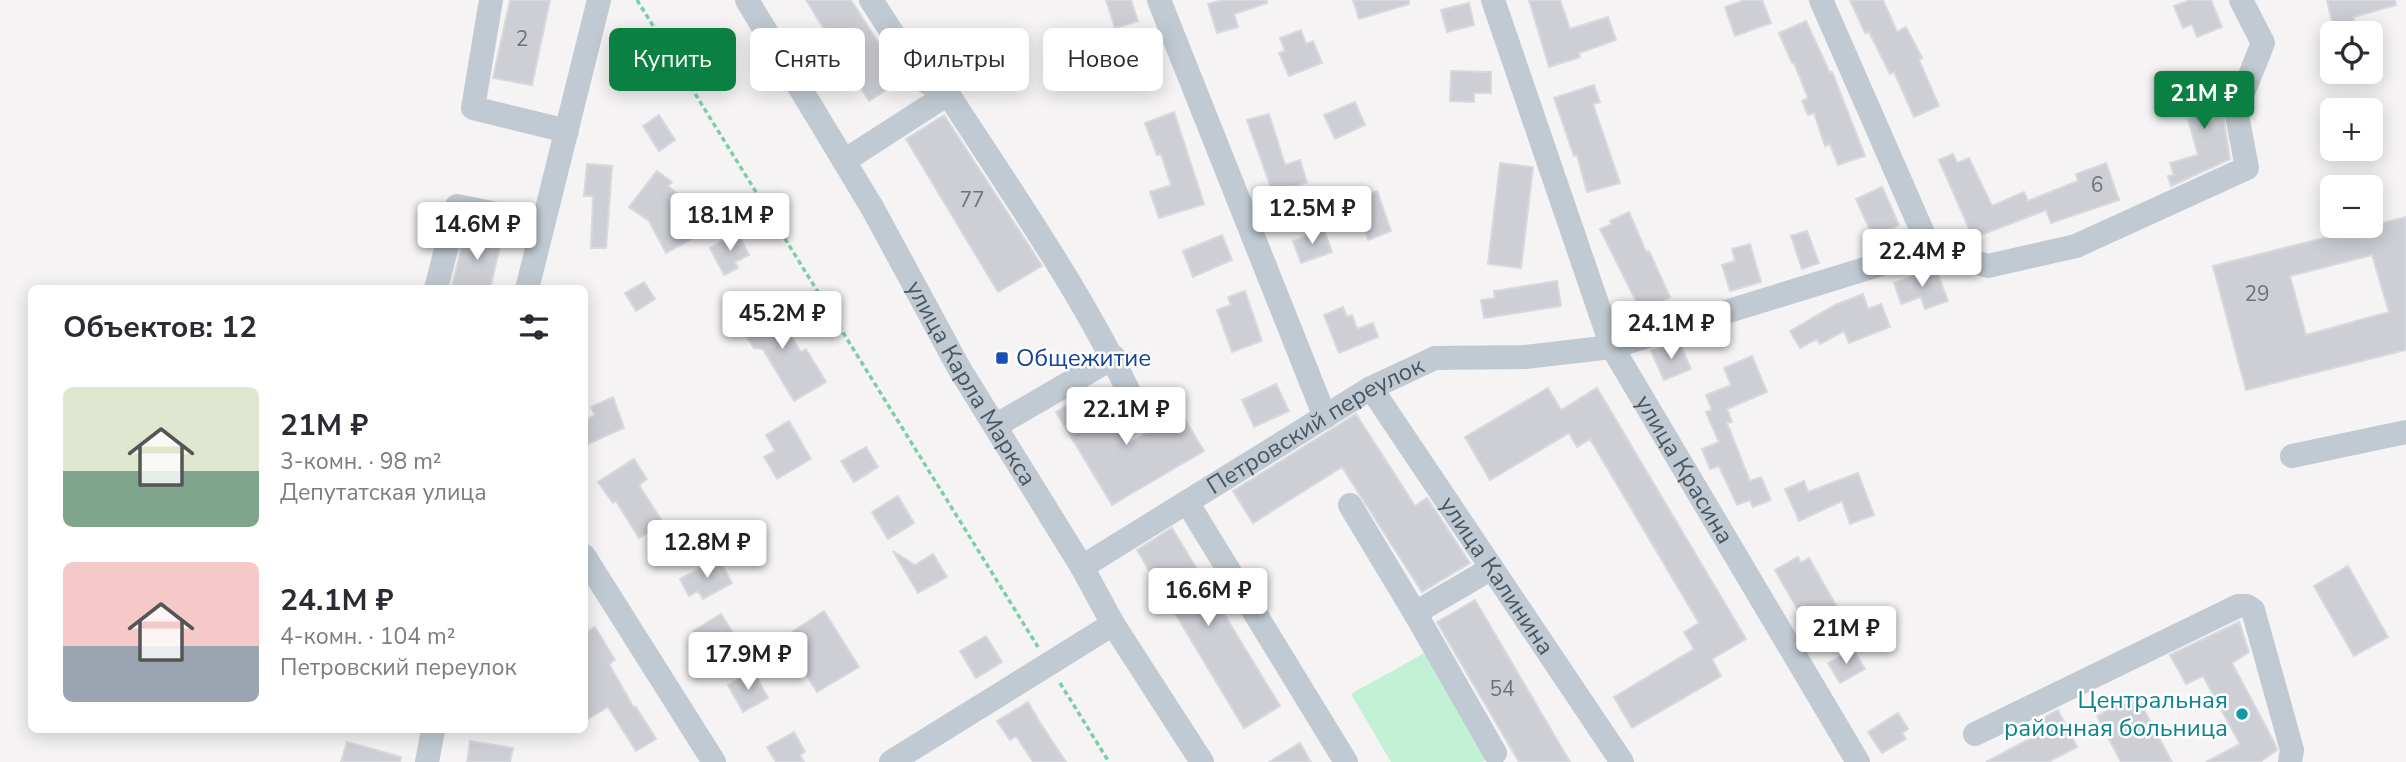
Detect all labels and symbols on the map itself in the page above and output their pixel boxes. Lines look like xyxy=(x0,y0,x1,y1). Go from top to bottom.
house number: 2 xyxy=(516,25,528,53)
pin: 21M ₽ xyxy=(2155,72,2253,131)
house number: 6 xyxy=(2091,171,2103,199)
house number: 77 xyxy=(959,186,985,214)
pin: 12.5M ₽ xyxy=(1247,187,1377,246)
pin: 18.1M ₽ xyxy=(665,194,795,253)
pin: 14.6M ₽ xyxy=(412,202,542,262)
pin: 22.4M ₽ xyxy=(1857,230,1987,289)
street label: улица Карла Маркса xyxy=(899,275,1044,492)
house number: 29 xyxy=(2244,280,2270,308)
pin: 45.2M ₽ xyxy=(717,292,847,351)
pin: 24.1M ₽ xyxy=(1606,302,1736,361)
place label: Общежитие xyxy=(1016,342,1151,374)
street label: Петровский переулок xyxy=(1201,349,1429,502)
marker: Общежитие xyxy=(994,350,1010,366)
pin: 22.1M ₽ xyxy=(1061,388,1191,447)
street label: улица Красина xyxy=(1628,389,1741,550)
street label: улица Калинина xyxy=(1432,490,1562,661)
pin: 12.8M ₽ xyxy=(642,520,772,580)
pin: 16.6M ₽ xyxy=(1143,568,1273,628)
pin: 21M ₽ xyxy=(1797,606,1895,666)
pin: 17.9M ₽ xyxy=(683,632,813,692)
house number: 54 xyxy=(1489,675,1515,703)
place label: Центральная районная больница xyxy=(2004,684,2228,744)
marker: Центральная районная больница xyxy=(2234,706,2250,722)

